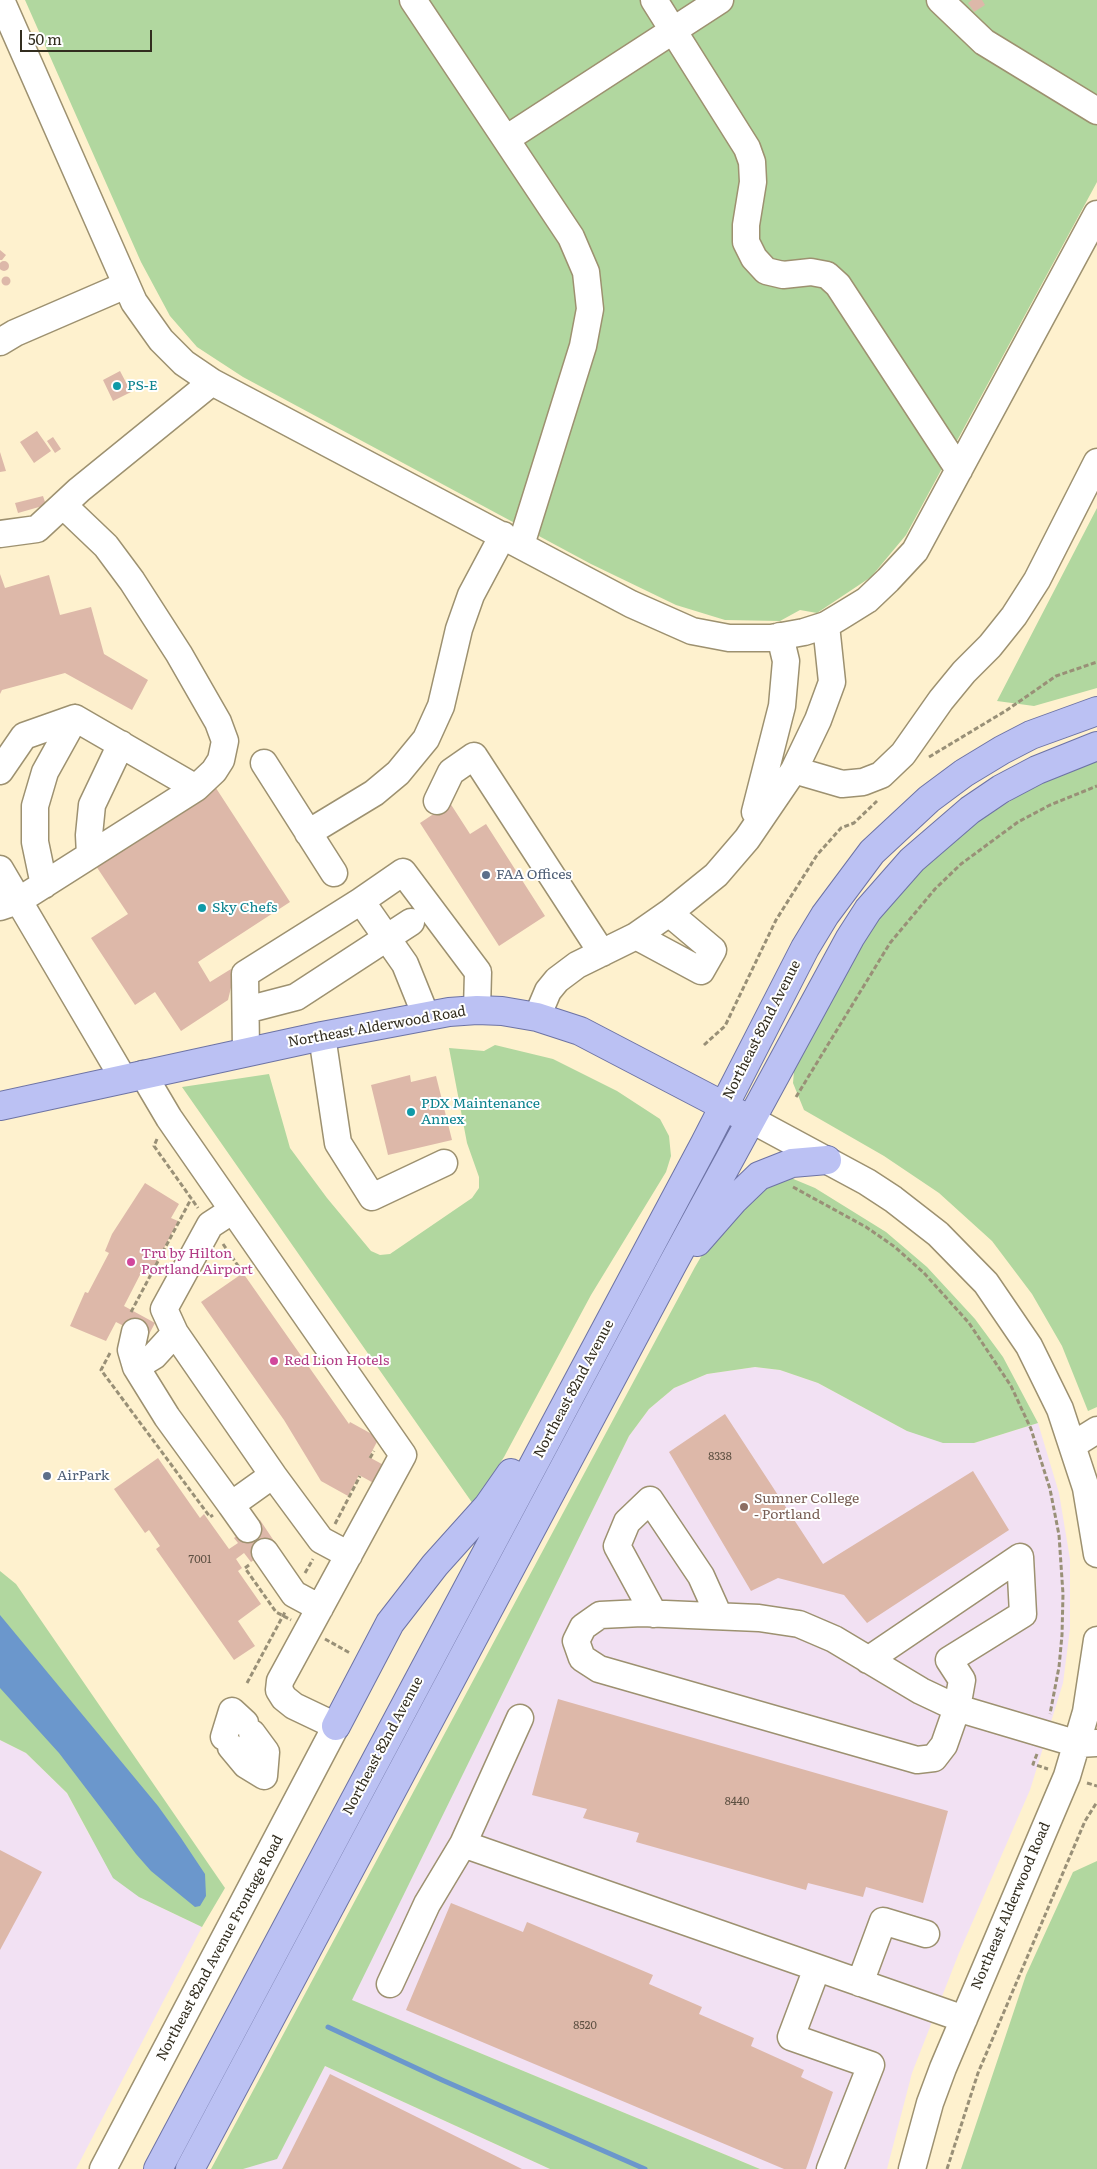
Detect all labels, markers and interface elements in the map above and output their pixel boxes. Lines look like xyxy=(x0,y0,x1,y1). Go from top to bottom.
scale bar xyxy=(22,20,155,52)
text: 50 m xyxy=(28,27,62,50)
place label: PS-E xyxy=(127,378,158,394)
marker: PS-E xyxy=(111,380,123,392)
place label: FAA Offices xyxy=(496,867,572,883)
marker: FAA Offices xyxy=(480,869,492,881)
place label: Sky Chefs xyxy=(212,900,277,916)
marker: Sky Chefs xyxy=(196,902,208,914)
street label: Northeast 82nd Avenue xyxy=(720,958,804,1102)
street label: Northeast Alderwood Road xyxy=(287,1003,467,1051)
place label: PDX Maintenance Annex xyxy=(421,1096,540,1128)
marker: PDX Maintenance Annex xyxy=(405,1106,417,1118)
place label: Tru by Hilton Portland Airport xyxy=(141,1246,253,1278)
marker: Tru by Hilton Portland Airport xyxy=(125,1256,137,1268)
street label: Northeast 82nd Avenue xyxy=(530,1317,618,1461)
place label: Red Lion Hotels xyxy=(284,1353,389,1369)
marker: Red Lion Hotels xyxy=(268,1355,280,1367)
house number: 8338 xyxy=(708,1450,732,1464)
place label: AirPark xyxy=(57,1468,109,1484)
marker: AirPark xyxy=(41,1470,53,1482)
place label: Sumner College - Portland xyxy=(754,1491,859,1524)
marker: Sumner College - Portland xyxy=(738,1501,750,1513)
house number: 7001 xyxy=(189,1553,211,1567)
street label: Northeast 82nd Avenue xyxy=(339,1674,427,1818)
house number: 8440 xyxy=(725,1795,749,1809)
street label: Northeast Alderwood Road xyxy=(968,1820,1054,1992)
street label: Northeast 82nd Avenue Frontage Road xyxy=(153,1832,287,2064)
house number: 8520 xyxy=(573,2019,597,2033)

